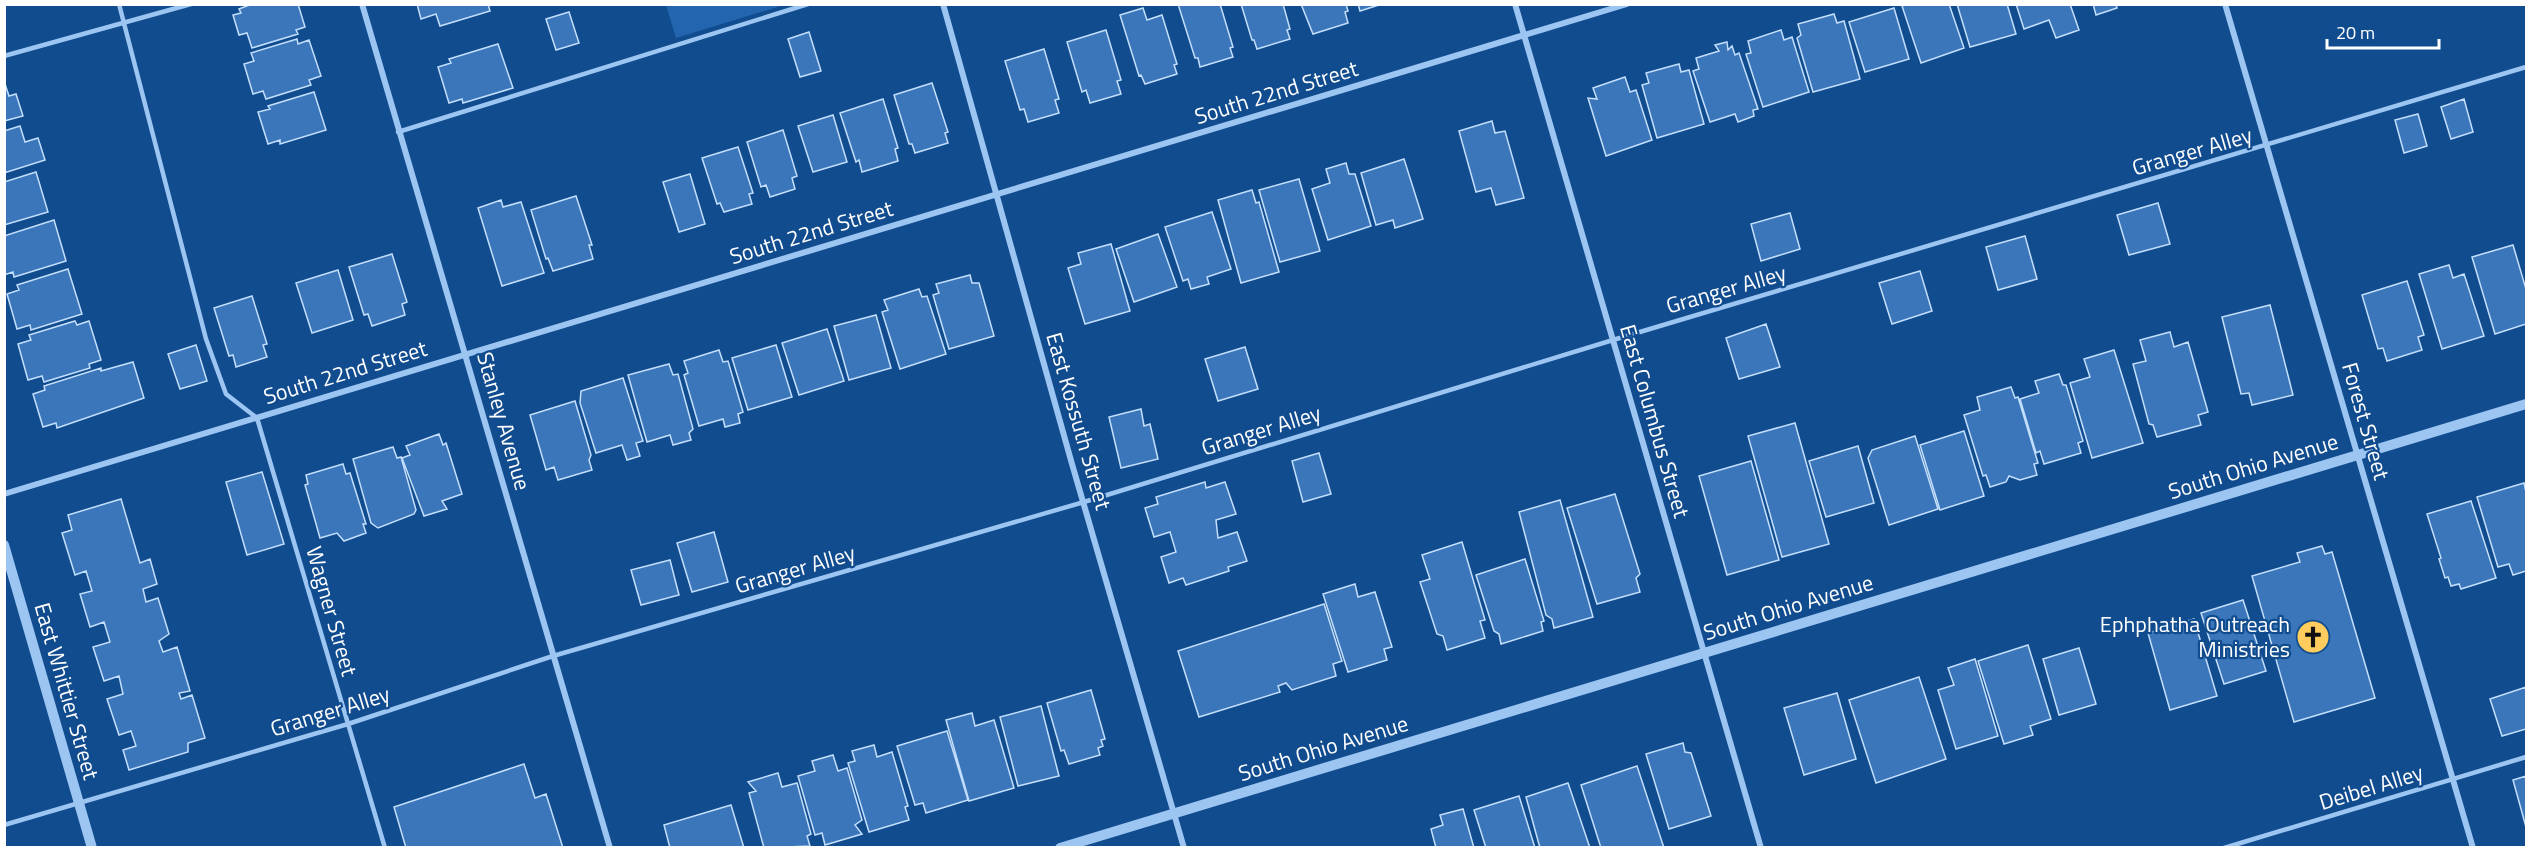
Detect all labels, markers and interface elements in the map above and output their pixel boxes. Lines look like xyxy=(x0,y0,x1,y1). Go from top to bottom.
scale bar xyxy=(2327,12,2440,50)
text: 20 m xyxy=(2336,19,2375,46)
street label: South 22nd Street xyxy=(1190,51,1362,133)
street label: Granger Alley xyxy=(2128,118,2256,184)
street label: South 22nd Street xyxy=(725,191,897,273)
street label: Granger Alley xyxy=(1662,256,1790,322)
street label: East Columbus Street xyxy=(1611,320,1699,522)
street label: East Kossuth Street xyxy=(1037,328,1121,514)
street label: South 22nd Street xyxy=(259,331,431,413)
street label: Stanley Avenue xyxy=(468,348,540,494)
street label: Forest Street xyxy=(2333,358,2399,484)
street label: Granger Alley xyxy=(1197,396,1325,464)
street label: South Ohio Avenue xyxy=(2164,424,2342,508)
street label: Granger Alley xyxy=(731,536,859,602)
street label: Wagner Street xyxy=(297,542,367,680)
street label: South Ohio Avenue xyxy=(1699,565,1877,649)
street label: East Whittier Street xyxy=(25,599,109,784)
place label: Ephphatha Outreach Ministries xyxy=(2100,607,2290,666)
church icon: Ephphatha Outreach Ministries xyxy=(2295,619,2331,655)
street label: Granger Alley xyxy=(266,677,394,745)
street label: South Ohio Avenue xyxy=(1234,706,1412,790)
street label: Deibel Alley xyxy=(2315,755,2428,819)

